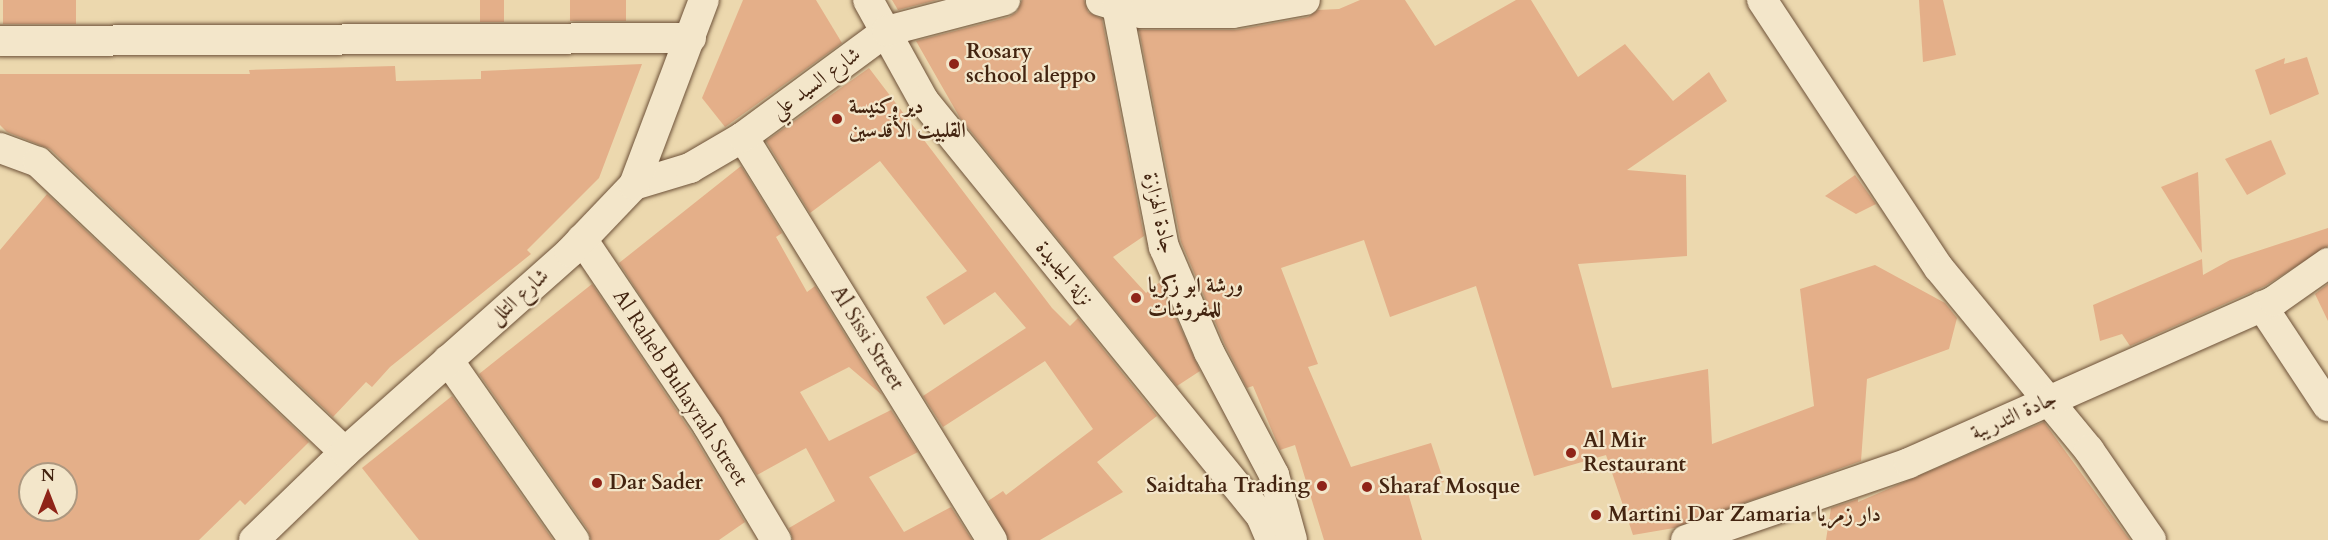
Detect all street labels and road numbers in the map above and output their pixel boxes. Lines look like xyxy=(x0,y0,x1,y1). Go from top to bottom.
street label: شارع السيد علي xyxy=(766,42,866,124)
street label: جادة الهزازة xyxy=(1137,170,1181,256)
street label: نزلة الجديدة xyxy=(1030,236,1098,312)
street label: شارع التلل xyxy=(484,264,554,330)
street label: Al Sissi Street xyxy=(825,281,909,395)
street label: Al Raheb Buhayrah Street xyxy=(607,285,753,491)
street label: جادة التدريبة xyxy=(1967,386,2061,446)

